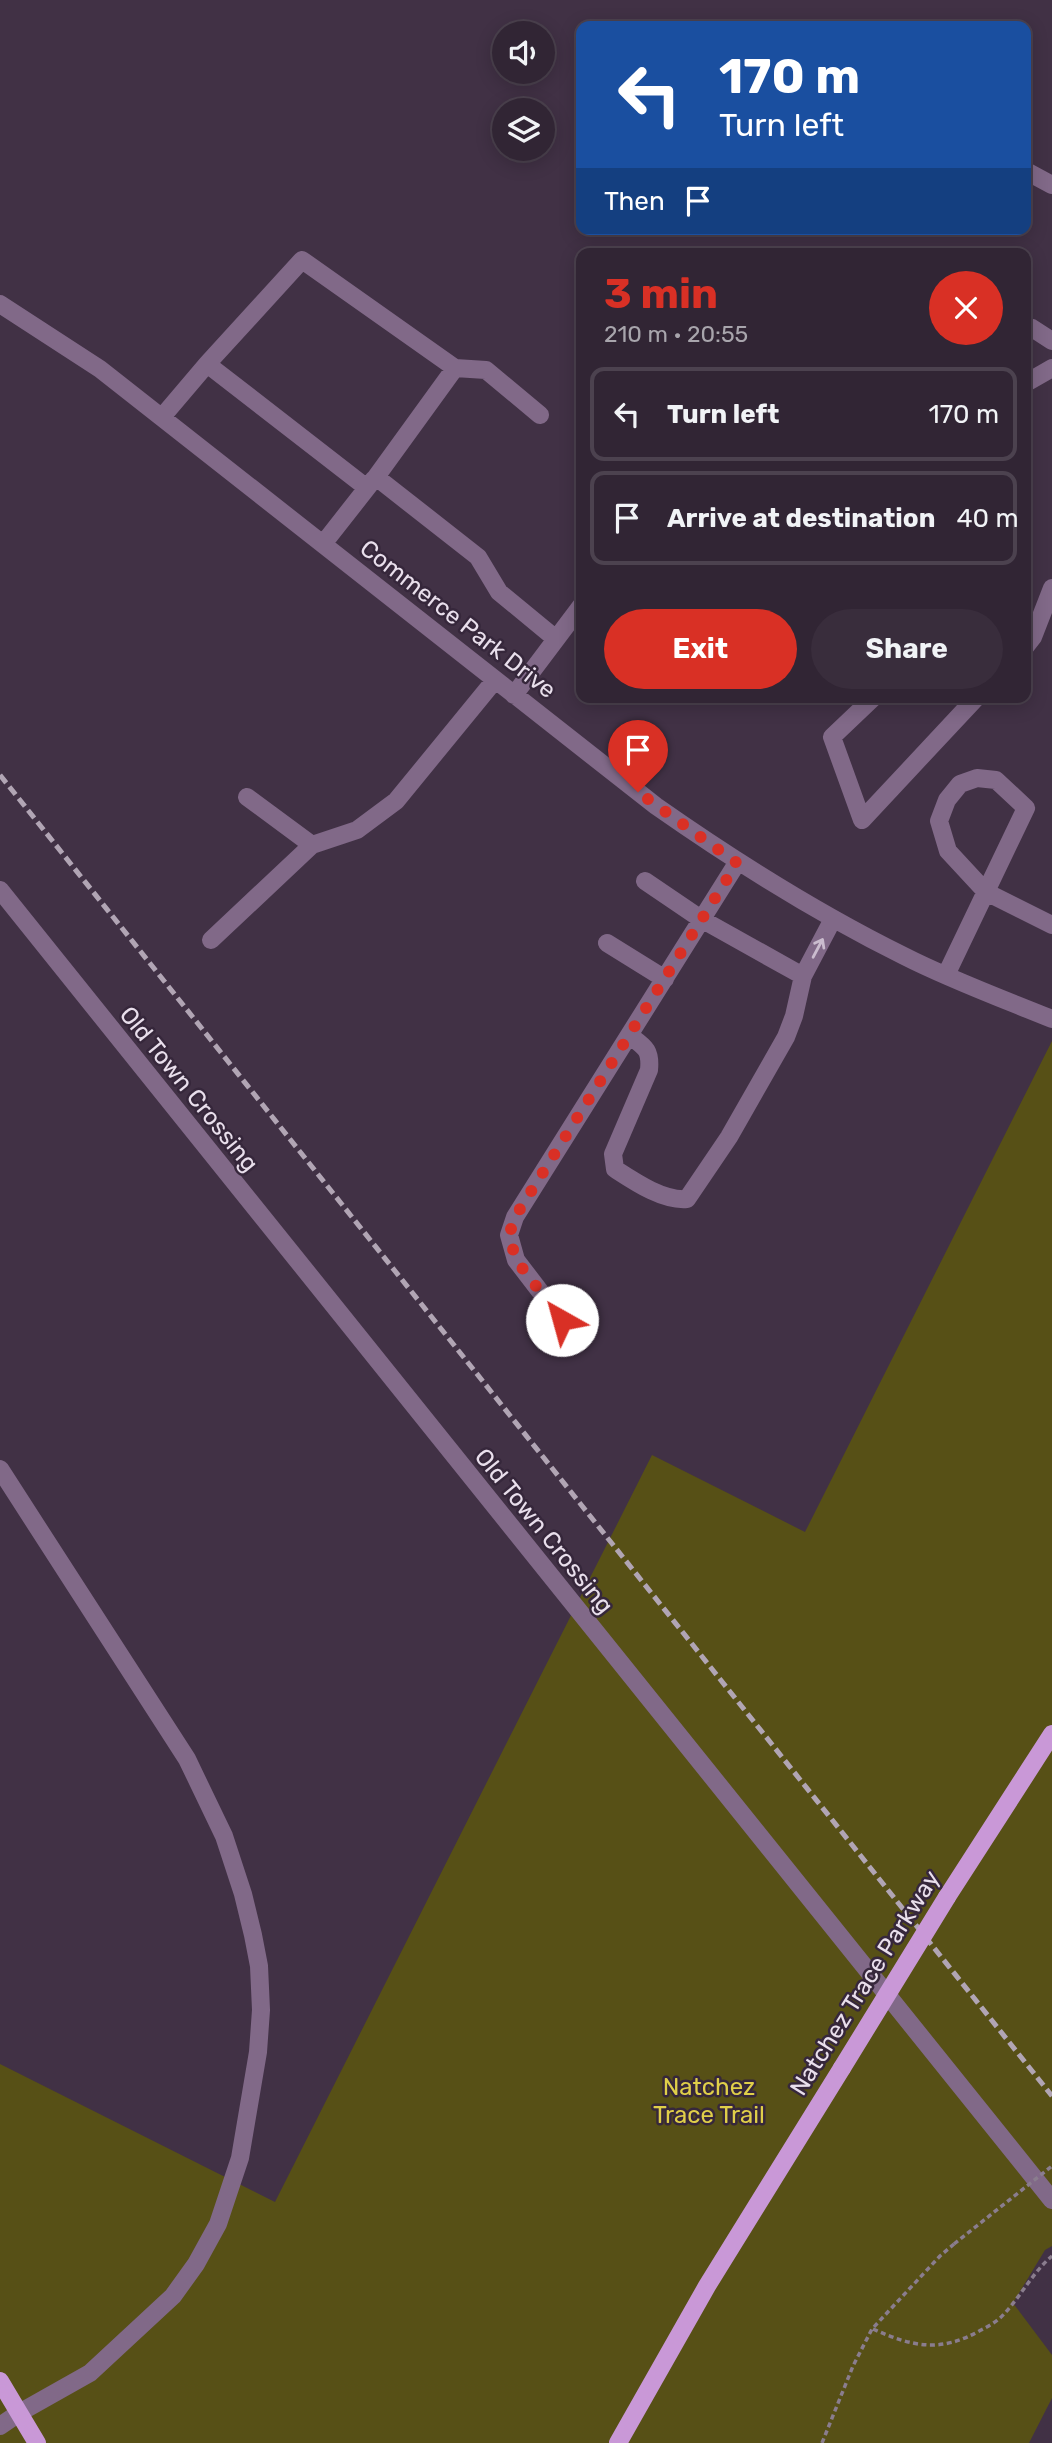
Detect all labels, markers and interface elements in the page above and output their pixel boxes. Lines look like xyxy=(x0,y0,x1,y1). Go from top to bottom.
map controls xyxy=(492,21,555,161)
button: sound xyxy=(492,21,555,84)
text: 170 m xyxy=(719,47,860,105)
icon: left xyxy=(604,49,695,140)
button: layers xyxy=(492,98,555,161)
text: Turn left xyxy=(719,106,844,144)
icon: arrive xyxy=(679,182,717,220)
text: Then xyxy=(604,186,665,217)
text: 3 min xyxy=(604,269,718,319)
button: close xyxy=(929,271,1003,345)
text: 210 m · 20:55 xyxy=(604,320,748,348)
icon: left xyxy=(608,395,646,433)
text: Turn left xyxy=(667,399,779,430)
text: 170 m xyxy=(929,399,999,430)
icon: arrive xyxy=(608,499,646,537)
text: Arrive at destination xyxy=(667,503,935,534)
text: 40 m xyxy=(956,503,1019,534)
street label: Commerce Park Drive xyxy=(355,534,561,704)
button: Exit xyxy=(604,609,797,689)
button: Share xyxy=(811,609,1003,689)
pin xyxy=(608,720,668,792)
icon: arrive xyxy=(619,731,657,769)
one-way arrow xyxy=(811,938,825,958)
street label: Old Town Crossing xyxy=(114,1001,264,1177)
position arrow xyxy=(525,1283,599,1357)
street label: Old Town Crossing xyxy=(469,1443,619,1619)
street label: Natchez Trace Parkway xyxy=(784,1865,946,2101)
park label: Natchez Trace Trail xyxy=(653,2073,765,2129)

